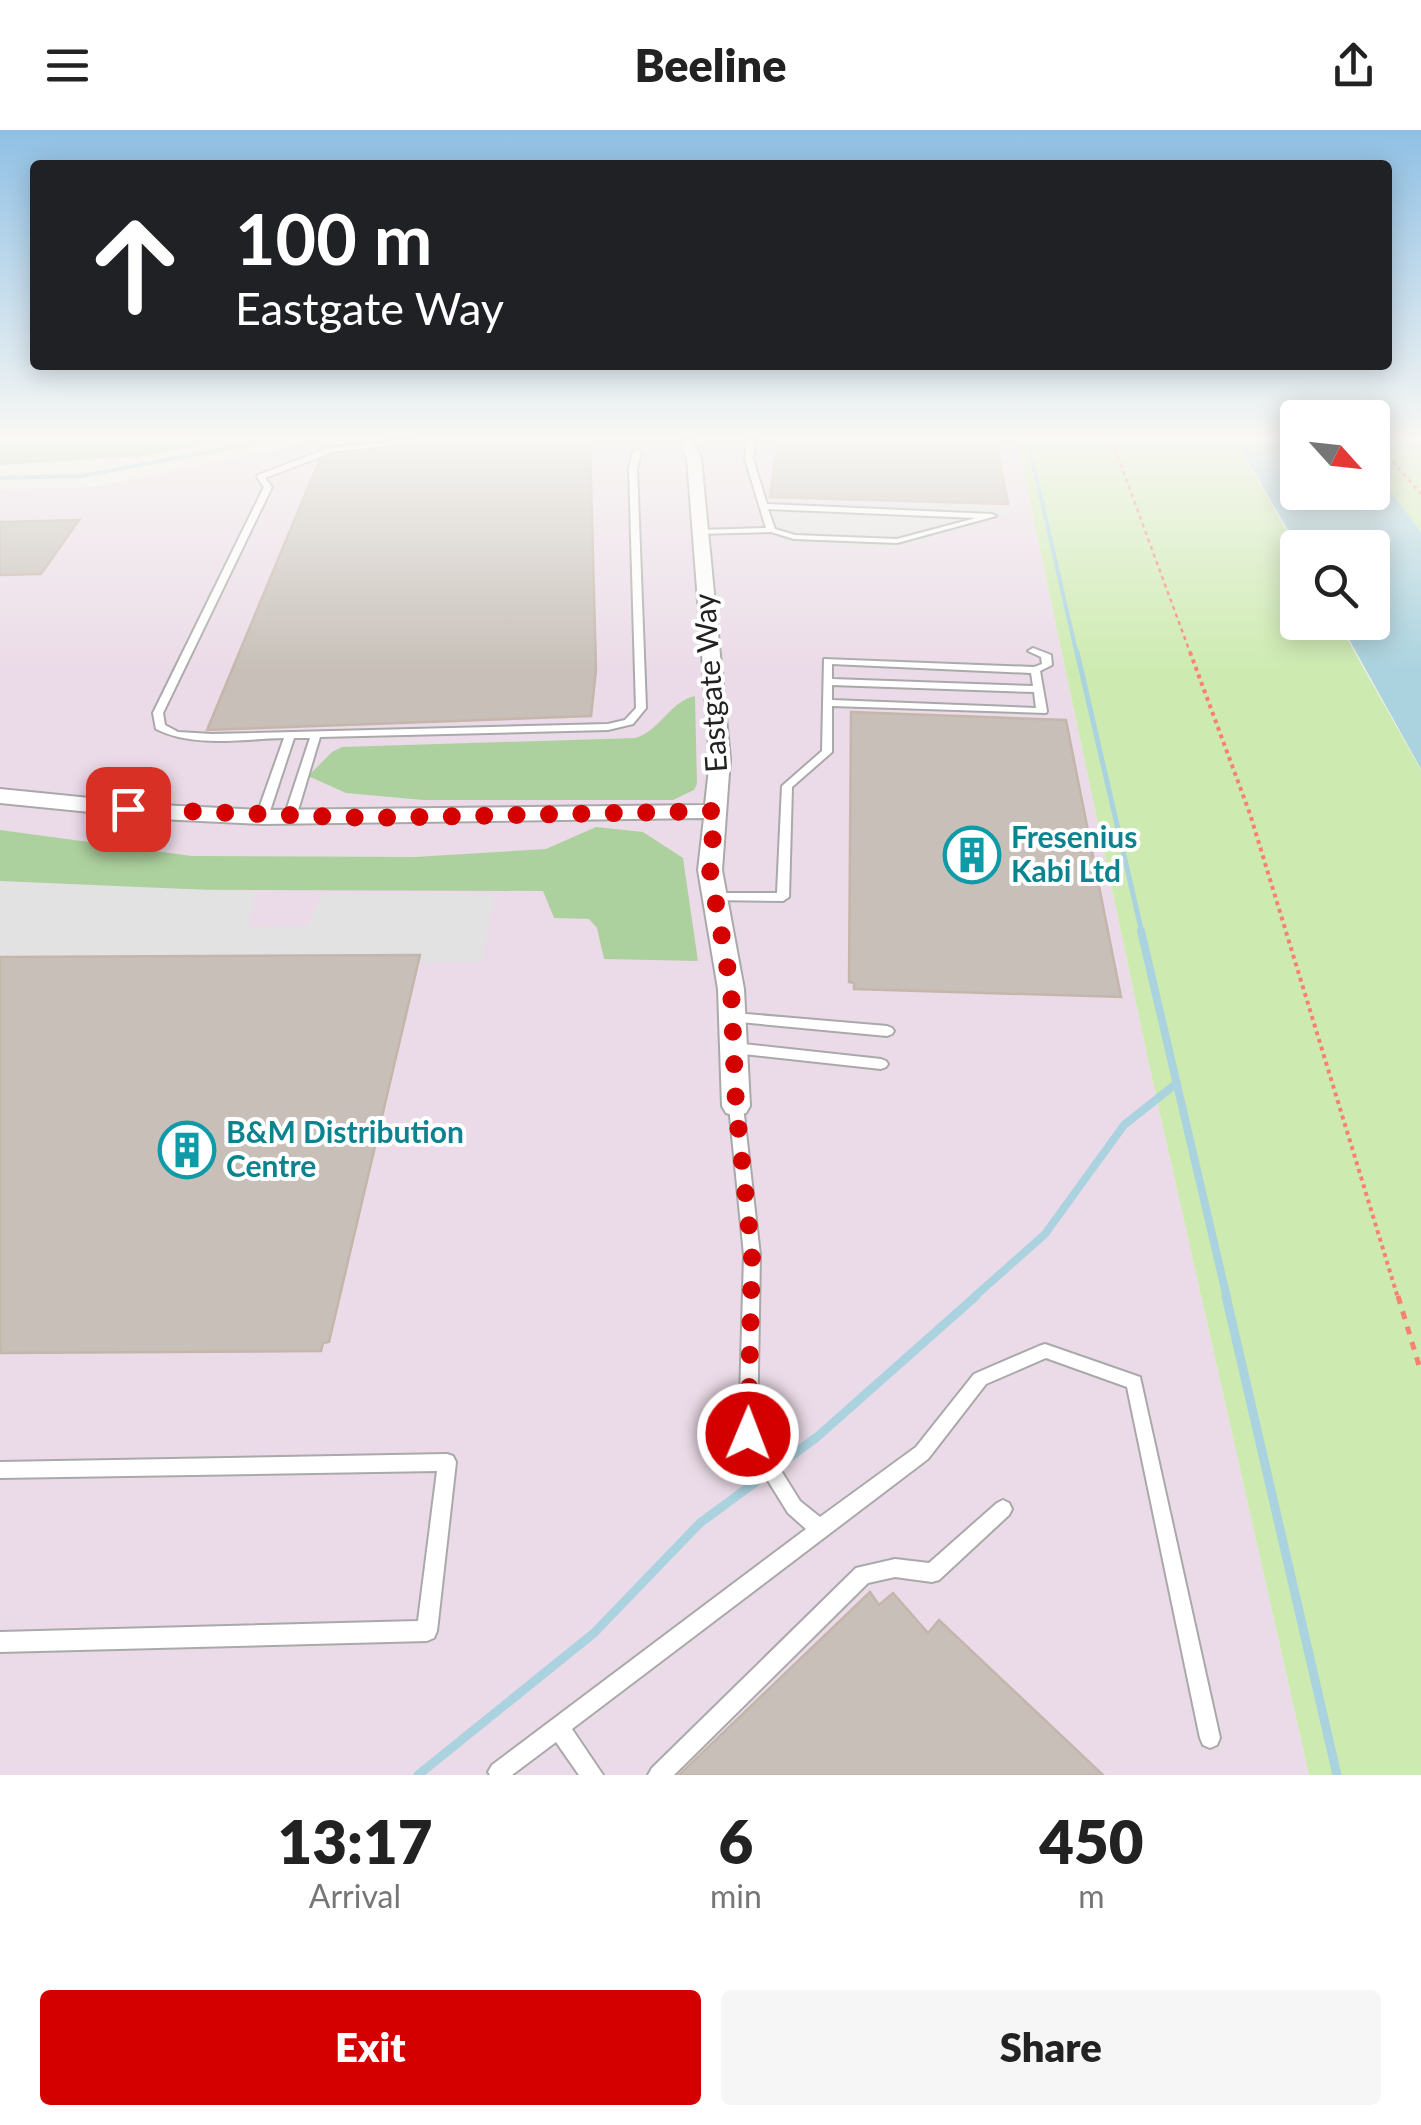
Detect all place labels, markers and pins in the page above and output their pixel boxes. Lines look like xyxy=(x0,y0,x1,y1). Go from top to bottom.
pin xyxy=(86,767,171,852)
place label: Fresenius Kabi Ltd xyxy=(1011,818,1137,888)
building icon: Fresenius Kabi Ltd xyxy=(942,825,1002,885)
place label: B&M Distribution Centre xyxy=(226,1113,464,1183)
building icon: B&M Distribution Centre xyxy=(157,1120,217,1180)

